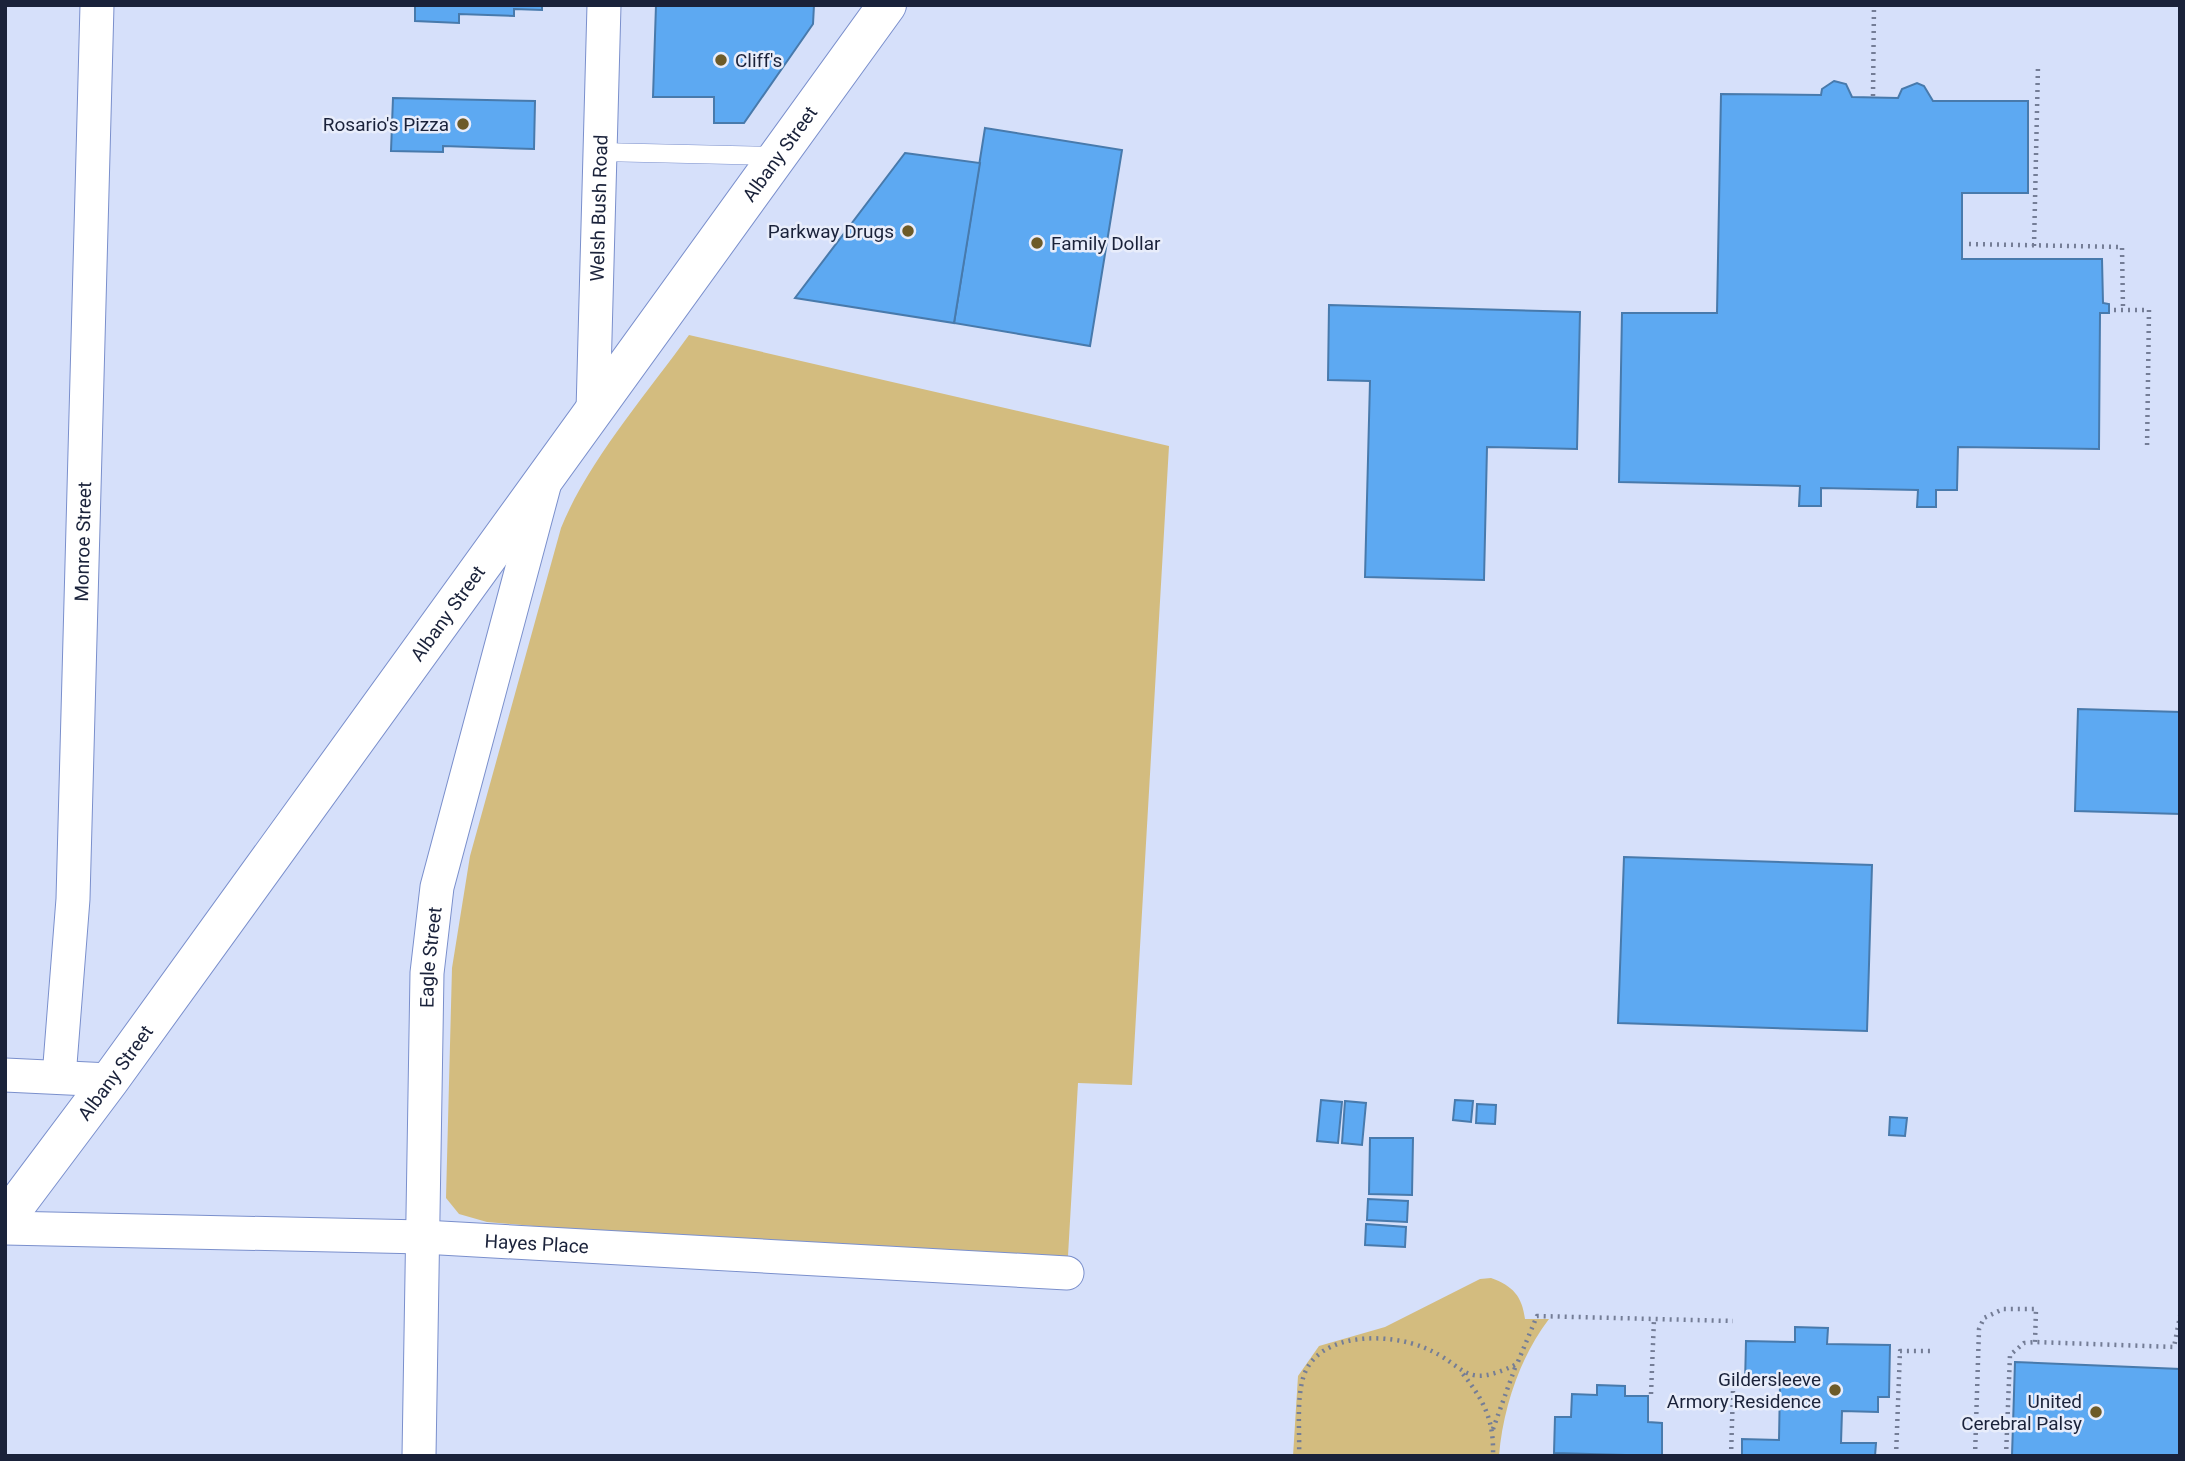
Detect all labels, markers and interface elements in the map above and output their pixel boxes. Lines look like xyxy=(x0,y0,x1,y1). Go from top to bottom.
place label: Cliff's xyxy=(735,49,782,72)
marker: Cliff's xyxy=(713,52,729,68)
street label: Albany Street xyxy=(738,102,822,206)
place label: Rosario's Pizza xyxy=(323,113,449,136)
marker: Rosario's Pizza xyxy=(455,116,471,132)
street label: Welsh Bush Road xyxy=(586,134,612,282)
place label: Parkway Drugs xyxy=(768,220,894,243)
marker: Parkway Drugs xyxy=(900,223,916,239)
place label: Family Dollar xyxy=(1051,232,1161,255)
marker: Family Dollar xyxy=(1029,235,1045,251)
street label: Monroe Street xyxy=(70,481,96,602)
street label: Albany Street xyxy=(406,561,490,666)
street label: Eagle Street xyxy=(415,906,447,1008)
street label: Albany Street xyxy=(73,1021,158,1125)
street label: Hayes Place xyxy=(484,1229,589,1258)
place label: Gildersleeve Armory Residence xyxy=(1667,1368,1821,1413)
marker: Gildersleeve Armory Residence xyxy=(1827,1382,1843,1398)
place label: United Cerebral Palsy xyxy=(1961,1390,2082,1435)
marker: United Cerebral Palsy xyxy=(2088,1404,2104,1420)

